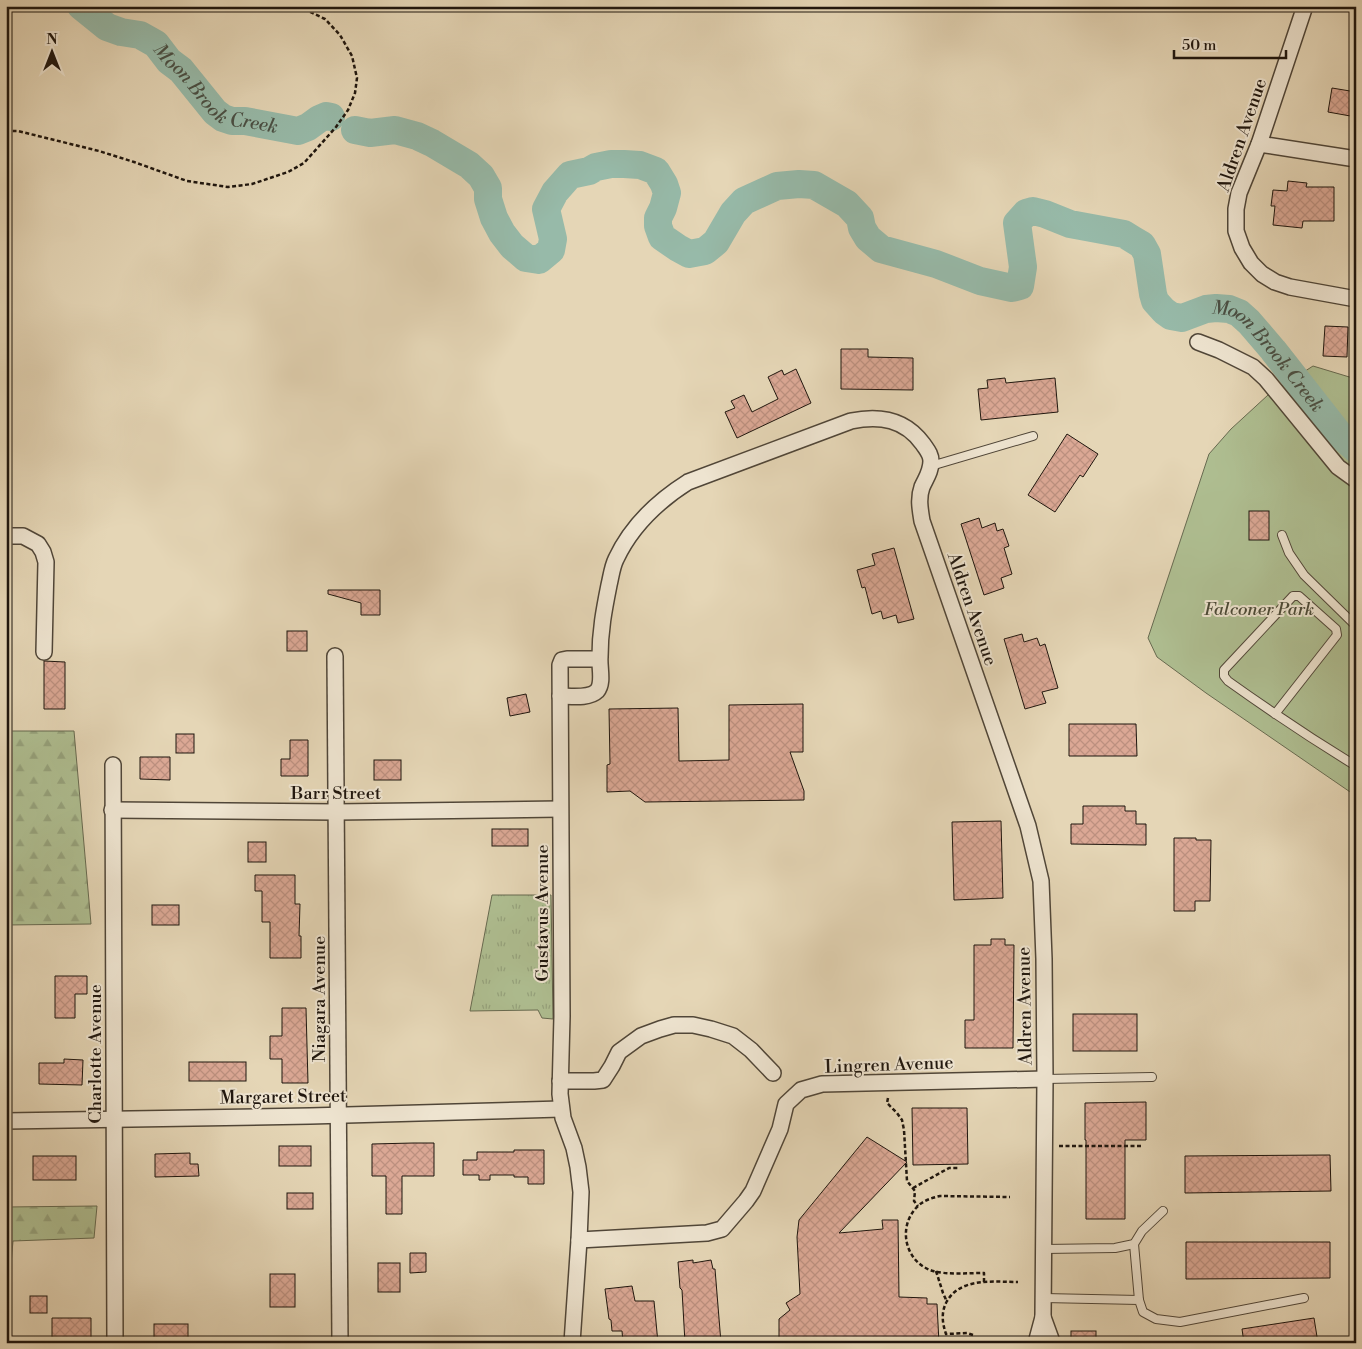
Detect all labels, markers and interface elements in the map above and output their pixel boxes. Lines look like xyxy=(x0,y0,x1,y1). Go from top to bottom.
north arrow xyxy=(28,28,78,78)
scale bar xyxy=(1174,28,1287,60)
text: N xyxy=(46,31,58,49)
text: 50 m xyxy=(1182,36,1216,55)
water label: Moon Brook Creek xyxy=(148,38,280,139)
street label: Aldren Avenue xyxy=(1212,75,1272,196)
water label: Moon Brook Creek xyxy=(1211,296,1329,417)
street label: Aldren Avenue xyxy=(942,548,1002,669)
park label: Falconer Park xyxy=(1204,598,1314,621)
street label: Barr Street xyxy=(290,782,382,805)
street label: Gustavus Avenue xyxy=(531,844,554,982)
street label: Niagara Avenue xyxy=(308,936,331,1062)
street label: Aldren Avenue xyxy=(1012,947,1038,1066)
street label: Charlotte Avenue xyxy=(84,984,107,1124)
street label: Lingren Avenue xyxy=(824,1051,954,1079)
street label: Margaret Street xyxy=(219,1084,347,1110)

